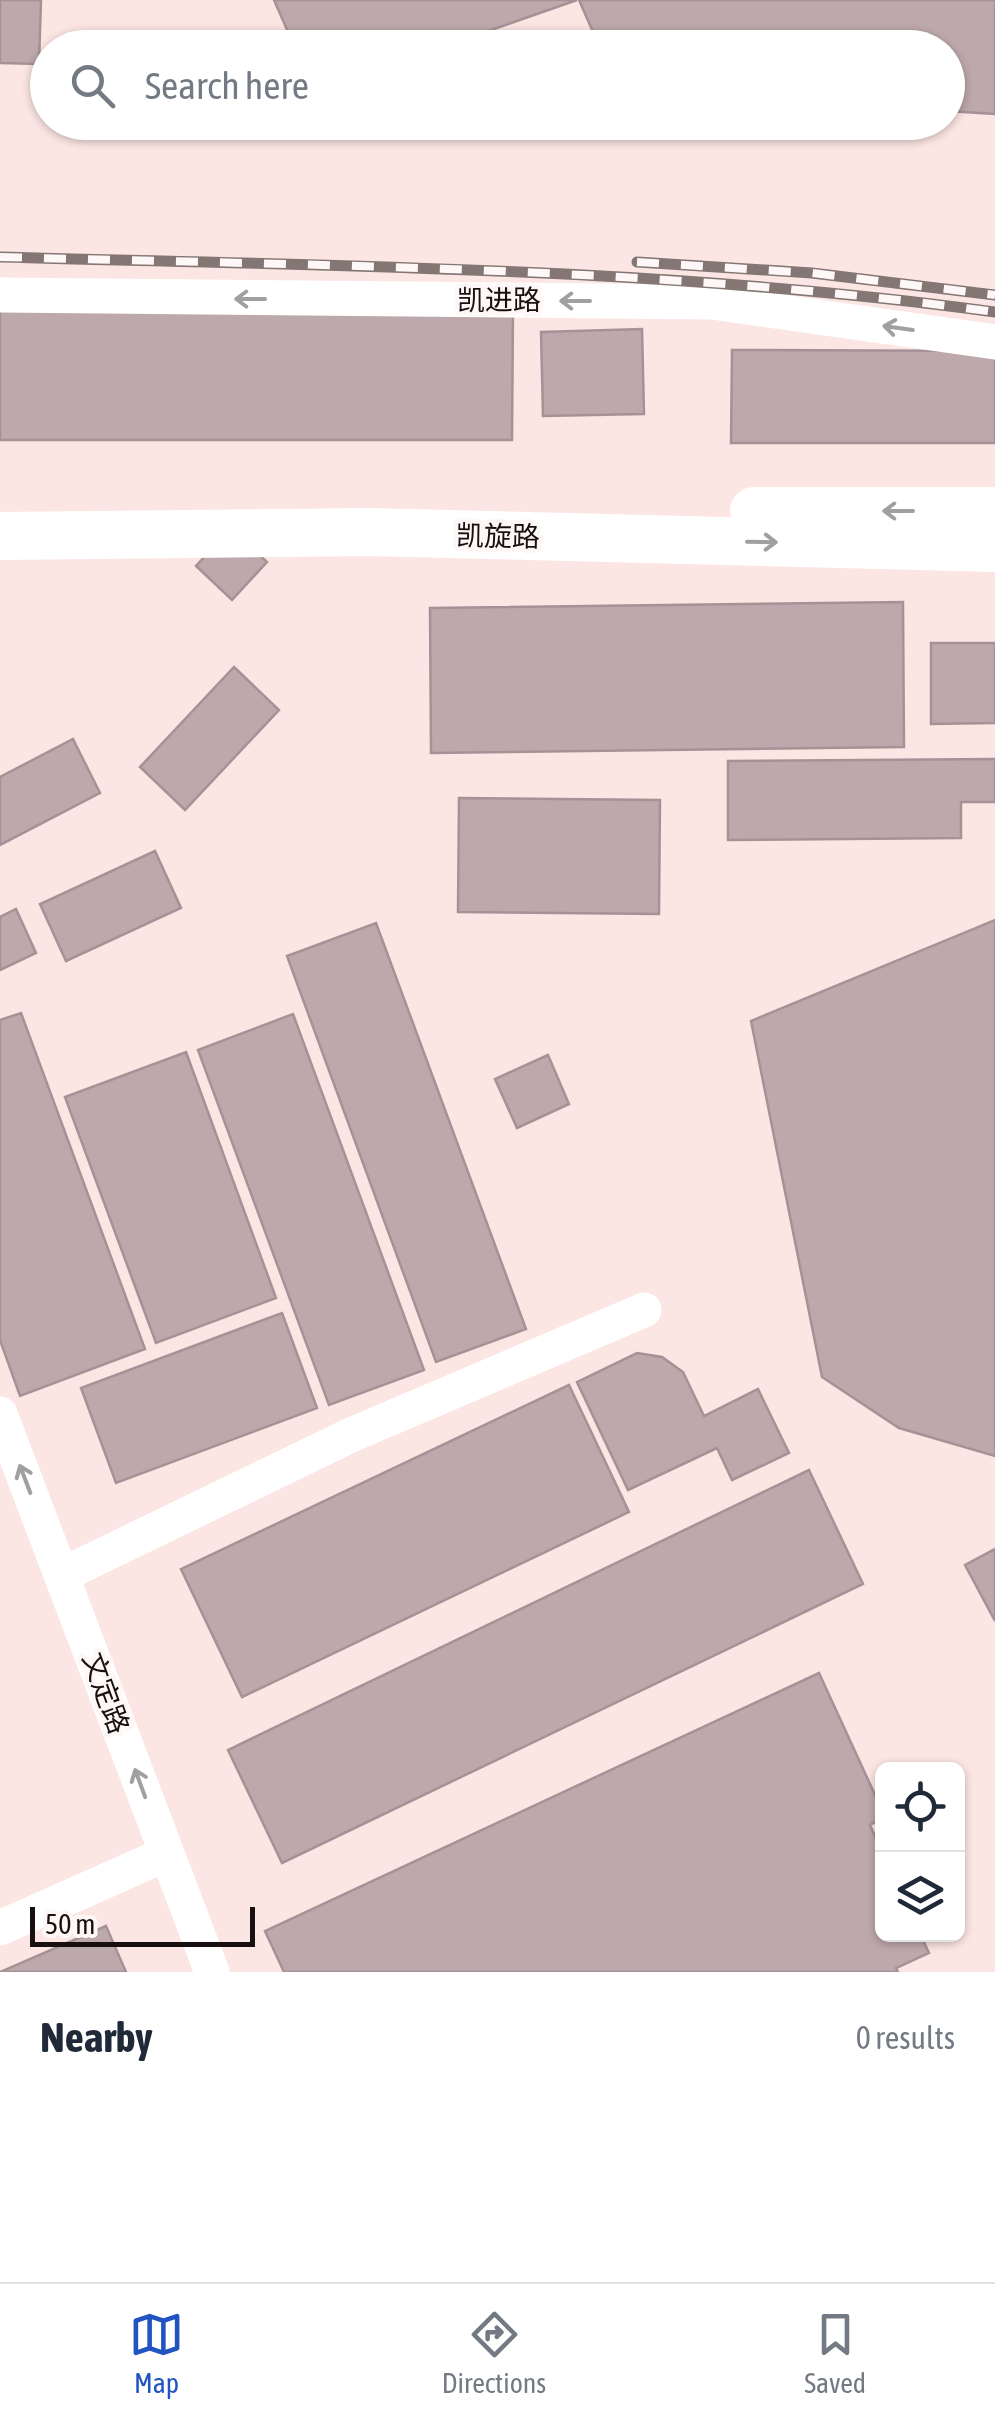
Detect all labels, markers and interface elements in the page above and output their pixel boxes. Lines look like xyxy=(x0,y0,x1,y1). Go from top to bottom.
search box xyxy=(30,30,965,140)
icon: search xyxy=(65,58,120,113)
text: Search here xyxy=(145,64,309,107)
street label: 凯进路 xyxy=(457,284,541,316)
one-way arrow xyxy=(235,289,267,308)
one-way arrow xyxy=(560,292,592,310)
one-way arrow xyxy=(883,319,915,337)
one-way arrow xyxy=(882,502,914,520)
street label: 凯旋路 xyxy=(456,519,540,553)
one-way arrow xyxy=(746,533,778,552)
one-way arrow xyxy=(15,1464,33,1495)
street label: 文定路 xyxy=(77,1648,135,1738)
map controls xyxy=(875,1762,965,1942)
button: locate xyxy=(875,1762,965,1852)
one-way arrow xyxy=(130,1768,148,1799)
button: layers xyxy=(875,1852,965,1942)
scale bar xyxy=(30,1902,255,1946)
text: 50 m xyxy=(45,1908,95,1940)
text: Nearby xyxy=(40,2013,153,2061)
text: 0 results xyxy=(856,2019,955,2056)
tab: Map xyxy=(129,2307,184,2399)
tab: Directions xyxy=(442,2307,546,2399)
tab: Saved xyxy=(804,2307,866,2399)

